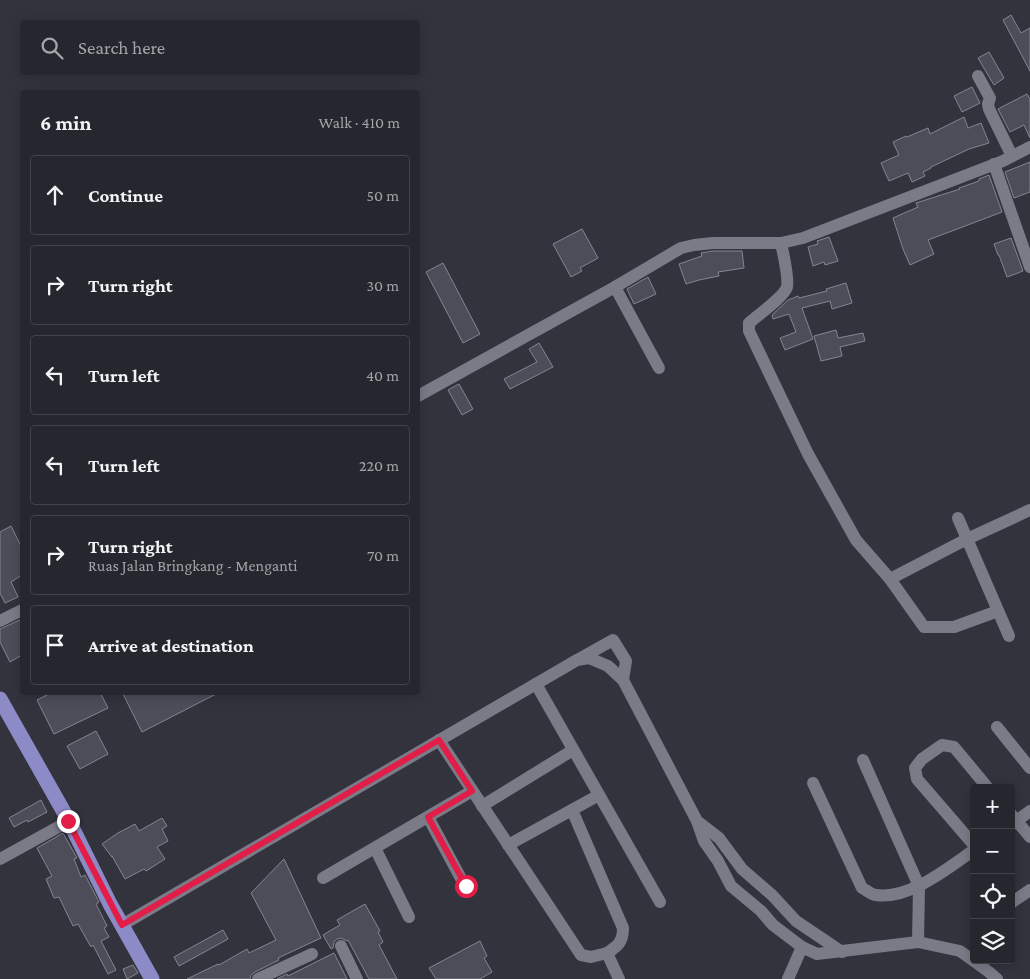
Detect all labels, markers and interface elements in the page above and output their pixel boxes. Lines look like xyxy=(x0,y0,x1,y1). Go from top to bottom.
search box xyxy=(20,20,420,75)
icon: search xyxy=(38,34,66,62)
text: Search here xyxy=(78,37,165,58)
text: 6 min xyxy=(40,111,91,135)
text: Walk · 410 m xyxy=(319,114,400,131)
icon: ahead xyxy=(41,181,69,209)
text: Continue xyxy=(88,185,163,206)
text: 50 m xyxy=(367,187,399,204)
icon: right xyxy=(41,271,69,299)
text: Turn right xyxy=(88,275,173,296)
text: 30 m xyxy=(367,277,399,294)
icon: left xyxy=(41,361,69,389)
text: Turn left xyxy=(88,365,160,386)
text: 40 m xyxy=(366,367,399,384)
icon: left xyxy=(41,451,69,479)
text: Turn left xyxy=(88,455,160,476)
text: 220 m xyxy=(359,457,399,474)
text: Turn right xyxy=(88,536,173,557)
icon: right xyxy=(41,541,69,569)
text: 70 m xyxy=(367,547,399,564)
text: Ruas Jalan Bringkang - Menganti xyxy=(88,557,297,574)
icon: arrive xyxy=(41,631,69,659)
text: Arrive at destination xyxy=(88,635,254,656)
map controls xyxy=(970,784,1015,964)
button: + xyxy=(970,784,1015,829)
route end xyxy=(57,810,80,833)
button: − xyxy=(970,829,1015,874)
button: locate xyxy=(970,874,1015,919)
route start xyxy=(455,875,478,898)
button: layers xyxy=(970,919,1015,964)

